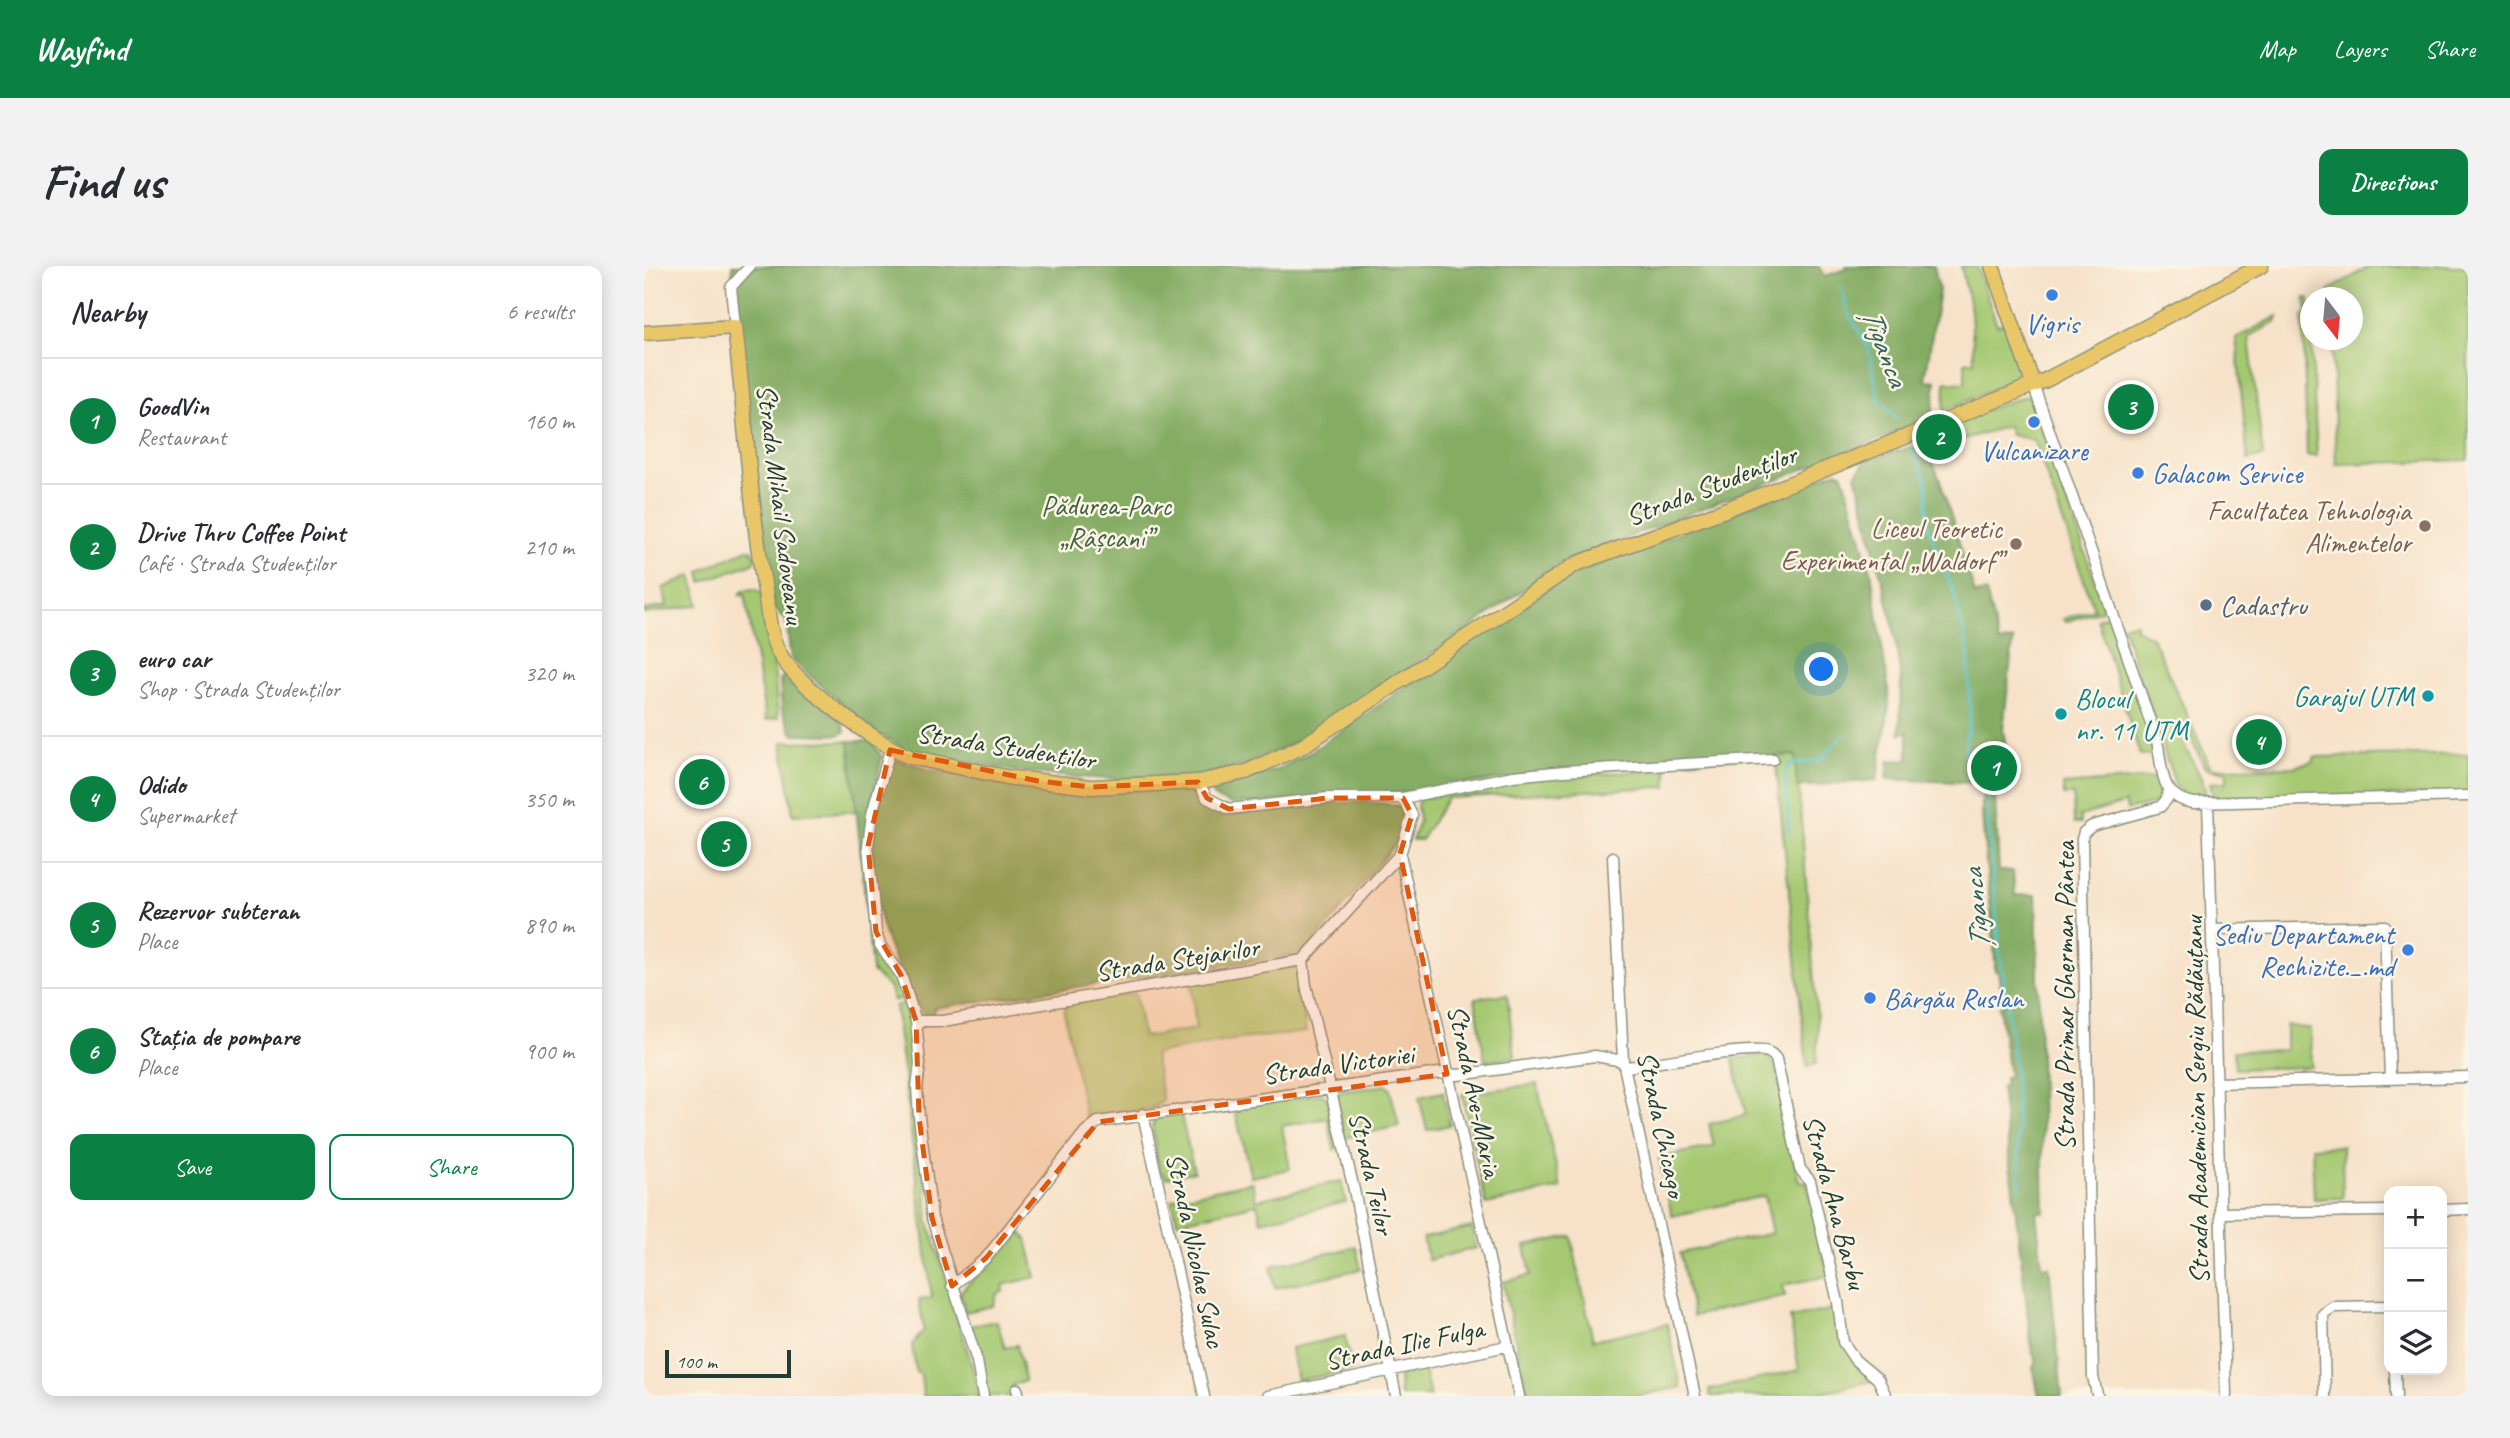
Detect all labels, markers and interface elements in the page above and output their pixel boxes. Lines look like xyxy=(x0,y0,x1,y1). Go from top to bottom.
text: Wayfind xyxy=(35,28,128,70)
text: Map xyxy=(2259,34,2296,64)
text: Layers xyxy=(2334,34,2387,64)
text: Share xyxy=(2425,34,2475,64)
button: Directions xyxy=(2319,149,2468,215)
text: Find us xyxy=(42,151,164,213)
marker: Vigris xyxy=(2044,287,2060,303)
north arrow xyxy=(2300,287,2363,350)
text: Nearby xyxy=(70,293,146,331)
text: 6 results xyxy=(507,297,574,326)
water label: Țîganca xyxy=(1853,303,1918,394)
place label: Vigris xyxy=(2025,306,2081,341)
pin: 3 xyxy=(2108,381,2154,433)
street label: Strada Mihail Sadoveanu xyxy=(749,382,813,627)
text: GoodVin xyxy=(137,390,209,423)
text: 1 xyxy=(88,407,98,436)
text: 160 m xyxy=(525,407,574,436)
pin: 2 xyxy=(1916,411,1962,463)
marker: Vulcanizare xyxy=(2026,414,2042,430)
text: Restaurant xyxy=(137,423,226,452)
place label: Vulcanizare xyxy=(1980,433,2090,468)
street label: Strada Studenților xyxy=(1620,436,1803,534)
place label: Galacom Service xyxy=(2152,456,2304,491)
marker: Galacom Service xyxy=(2130,465,2146,481)
park label: Pădurea-Parc „Râșcani” xyxy=(1041,488,1172,555)
place label: Facultatea Tehnologia Alimentelor xyxy=(2207,493,2413,560)
place label: Liceul Teoretic Experimental „Waldorf” xyxy=(1781,511,2009,578)
text: Drive Thru Coffee Point xyxy=(137,516,345,549)
marker: Facultatea Tehnologia Alimentelor xyxy=(2417,518,2433,534)
text: 2 xyxy=(88,533,98,562)
text: 210 m xyxy=(525,533,574,562)
marker: Liceul Teoretic Experimental „Waldorf” xyxy=(2008,536,2024,552)
text: Café · Strada Studenților xyxy=(137,549,336,578)
place label: Cadastru xyxy=(2220,588,2309,623)
marker: Cadastru xyxy=(2198,597,2214,613)
text: euro car xyxy=(137,642,211,675)
your location xyxy=(1804,652,1838,686)
text: 3 xyxy=(88,659,98,688)
text: 320 m xyxy=(525,659,574,688)
text: Shop · Strada Studenților xyxy=(137,675,340,704)
place label: Garajul UTM xyxy=(2293,679,2416,714)
place label: Blocul nr. 11 UTM xyxy=(2075,681,2190,748)
marker: Garajul UTM xyxy=(2420,688,2436,704)
marker: Blocul nr. 11 UTM xyxy=(2053,706,2069,722)
street label: Strada Studenților xyxy=(914,715,1100,778)
pin: 4 xyxy=(2236,716,2282,768)
pin: 1 xyxy=(1971,742,2017,794)
pin: 6 xyxy=(679,756,725,808)
text: Odido xyxy=(137,768,186,801)
text: 4 xyxy=(88,785,98,814)
text: 350 m xyxy=(525,785,574,814)
text: Supermarket xyxy=(137,801,235,830)
pin: 5 xyxy=(701,818,747,870)
street label: Strada Primar Gherman Pântea xyxy=(2047,840,2082,1151)
water label: Țîganca xyxy=(1953,864,1999,951)
text: Rezervor subteran xyxy=(137,894,299,927)
text: 5 xyxy=(88,911,98,940)
text: 890 m xyxy=(525,911,574,940)
street label: Strada Academician Sergiu Rădăuțanu xyxy=(2175,914,2217,1285)
place label: Sediu Departament Rechizite._.md xyxy=(2212,917,2398,984)
text: Place xyxy=(137,927,177,956)
street label: Strada Stejarilor xyxy=(1093,928,1263,989)
marker: Sediu Departament Rechizite._.md xyxy=(2400,942,2416,958)
place label: Bârgău Ruslan xyxy=(1884,981,2025,1016)
marker: Bârgău Ruslan xyxy=(1862,990,1878,1006)
street label: Strada Ave-Maria xyxy=(1440,1002,1511,1183)
text: Stația de pompare xyxy=(137,1020,299,1053)
street label: Strada Victoriei xyxy=(1260,1036,1420,1092)
text: 6 xyxy=(88,1037,98,1066)
text: 900 m xyxy=(525,1037,574,1066)
street label: Strada Chicago xyxy=(1629,1048,1695,1203)
text: Place xyxy=(137,1053,177,1082)
street label: Strada Teilor xyxy=(1341,1108,1404,1240)
street label: Strada Ana Barbu xyxy=(1795,1111,1875,1294)
button: Save xyxy=(70,1134,315,1200)
button: Share xyxy=(329,1134,574,1200)
street label: Strada Nicolae Sulac xyxy=(1158,1150,1234,1352)
map controls xyxy=(2384,1186,2447,1375)
button: + xyxy=(2384,1186,2447,1249)
button: − xyxy=(2384,1249,2447,1312)
street label: Strada Ilie Fulga xyxy=(1321,1310,1489,1378)
button: layers xyxy=(2384,1312,2447,1375)
scale bar xyxy=(665,1347,791,1379)
text: 100 m xyxy=(676,1350,717,1374)

